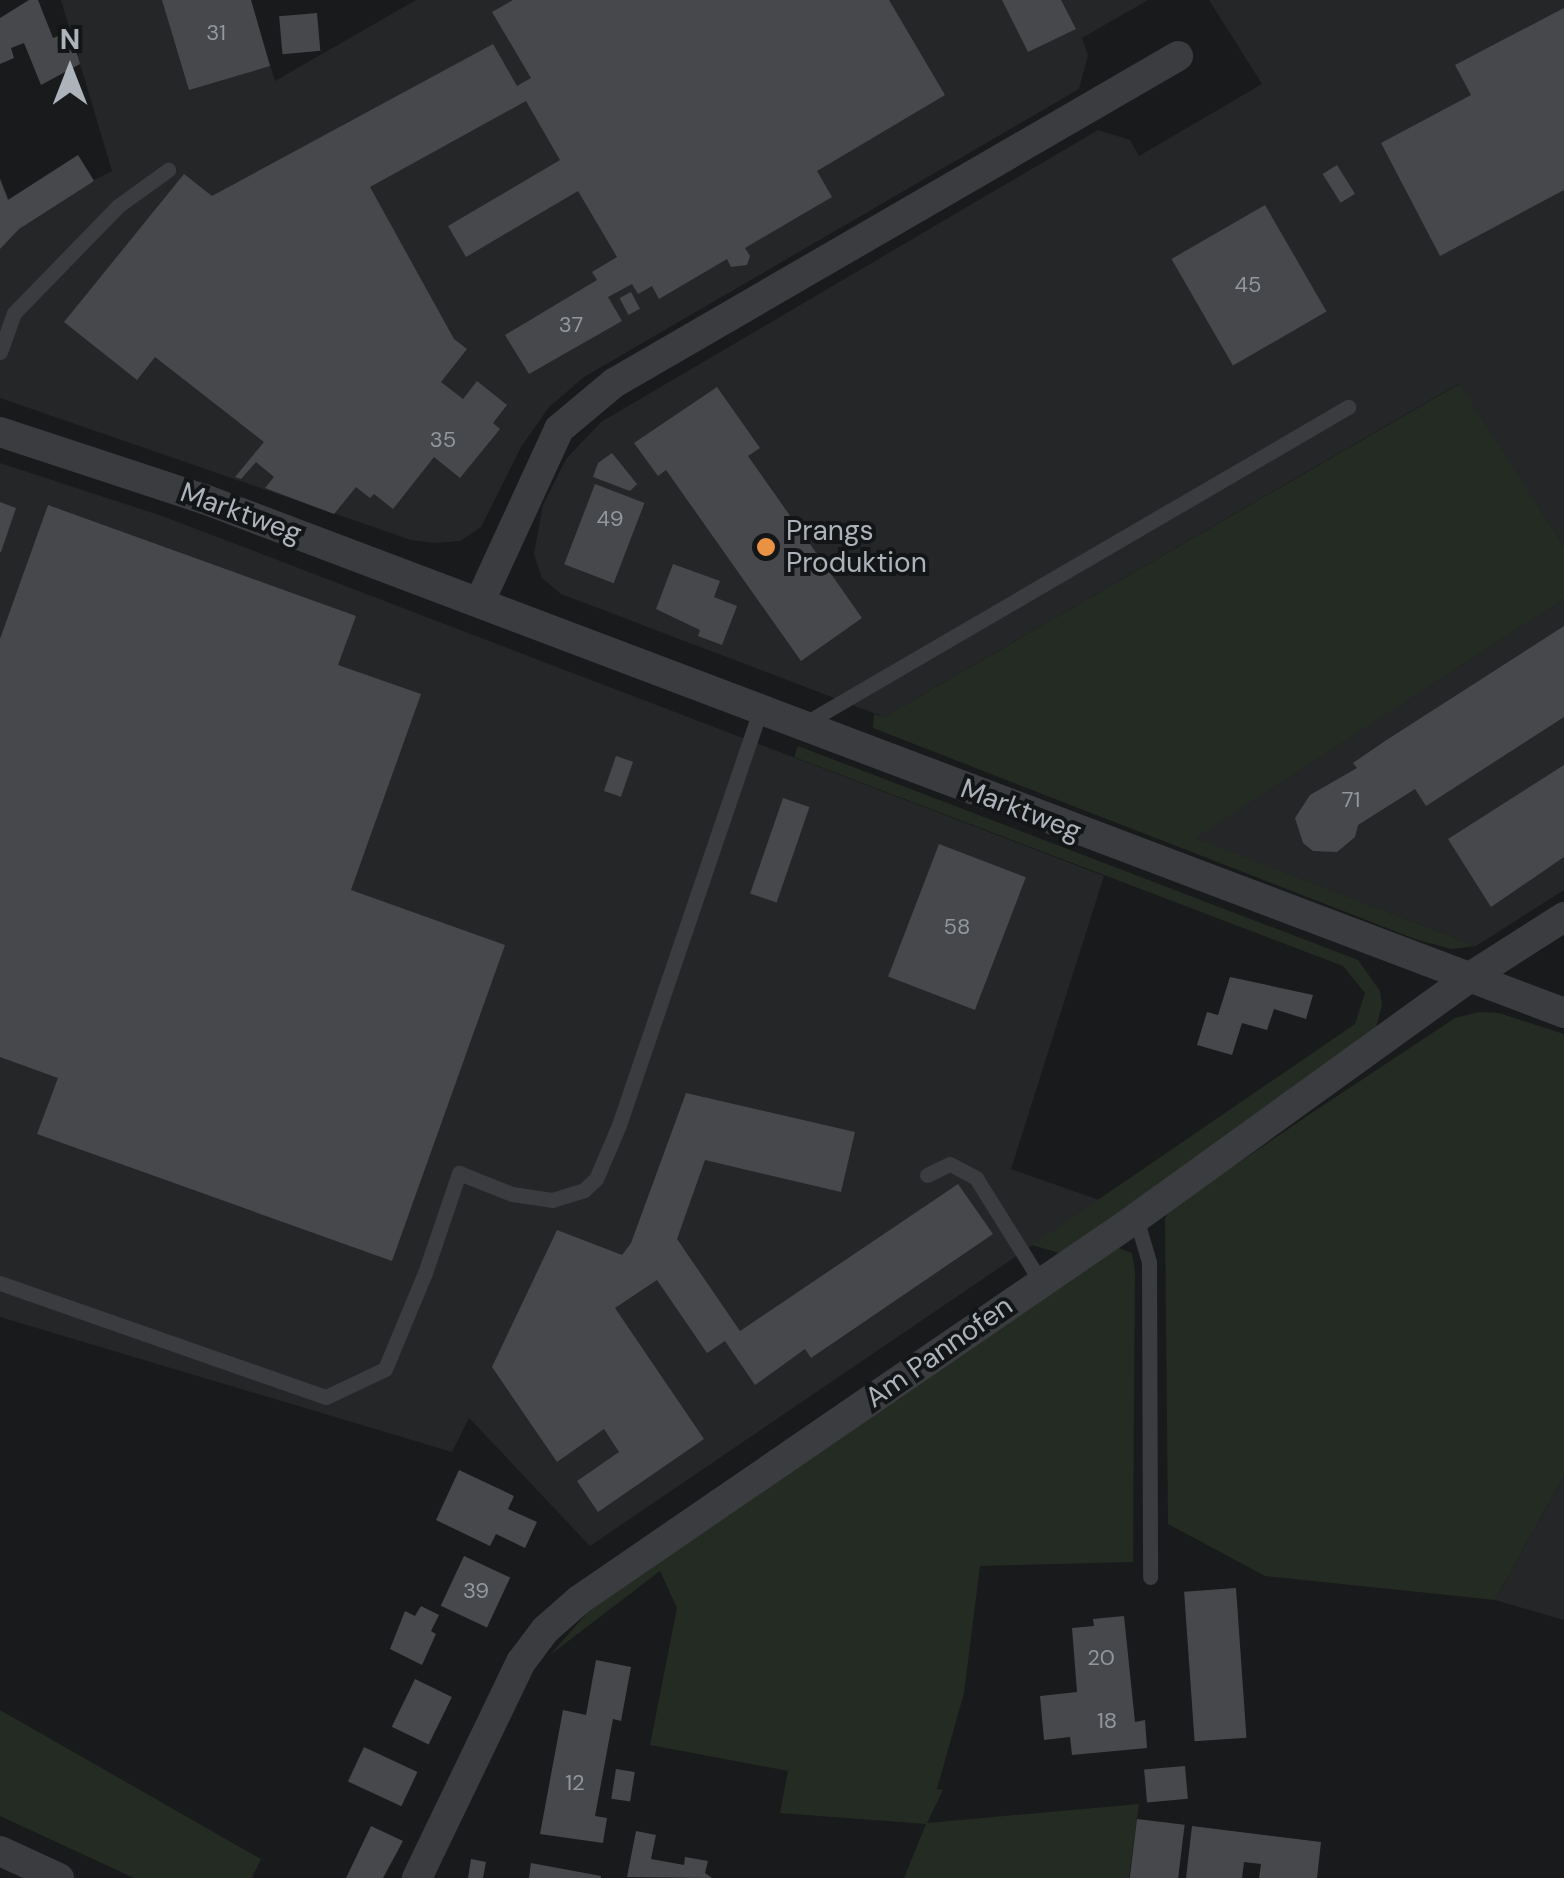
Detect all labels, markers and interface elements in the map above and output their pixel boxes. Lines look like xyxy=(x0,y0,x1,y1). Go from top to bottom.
north arrow xyxy=(20,20,120,120)
house number: 31 xyxy=(206,20,226,46)
text: N xyxy=(60,21,80,58)
house number: 45 xyxy=(1235,272,1261,298)
house number: 37 xyxy=(559,312,583,338)
house number: 35 xyxy=(430,427,456,453)
street label: Marktweg xyxy=(176,476,306,550)
house number: 49 xyxy=(596,506,624,532)
place label: Prangs Produktion xyxy=(786,514,927,580)
marker: Prangs Produktion xyxy=(755,536,777,558)
street label: Marktweg xyxy=(956,772,1086,848)
house number: 71 xyxy=(1342,787,1360,813)
house number: 58 xyxy=(944,914,970,940)
street label: Am Pannofen xyxy=(859,1289,1019,1415)
house number: 39 xyxy=(463,1578,489,1604)
house number: 20 xyxy=(1087,1645,1115,1671)
house number: 18 xyxy=(1097,1708,1117,1734)
house number: 12 xyxy=(565,1770,585,1796)

